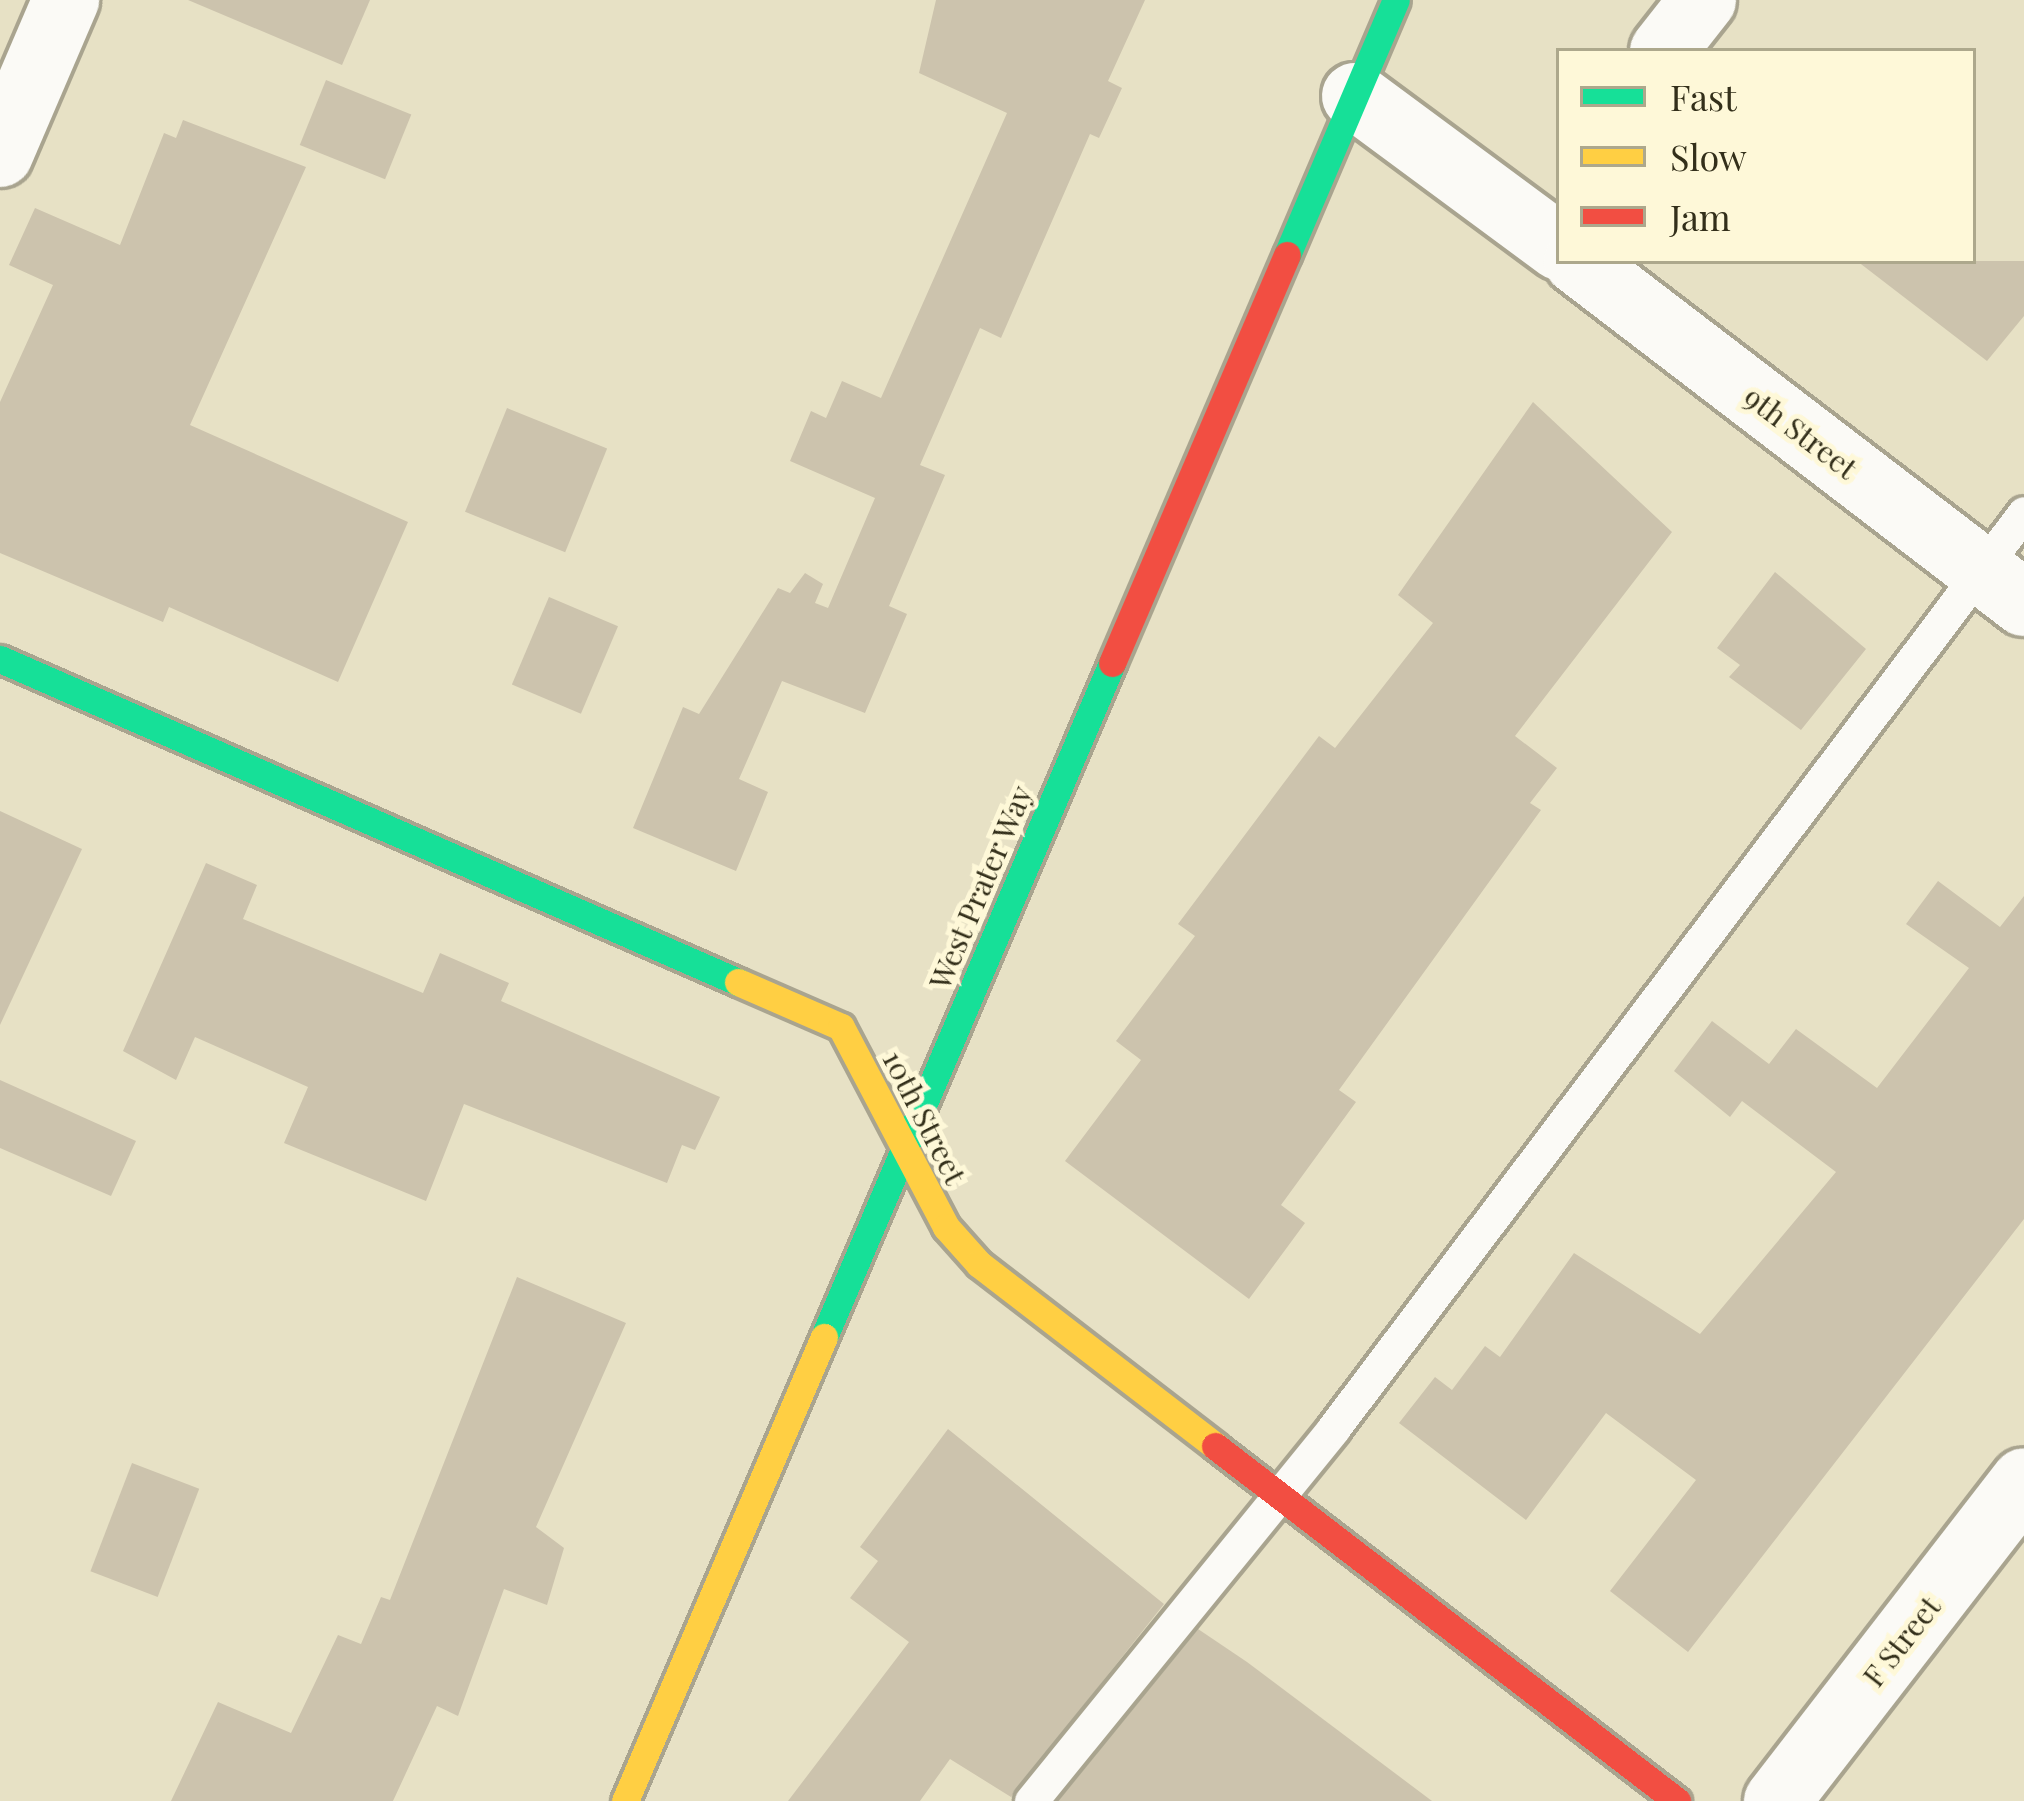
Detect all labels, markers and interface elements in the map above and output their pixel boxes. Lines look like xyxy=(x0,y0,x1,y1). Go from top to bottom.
legend xyxy=(1556,48,1976,264)
text: Fast xyxy=(1670,72,1737,120)
text: Slow xyxy=(1670,132,1747,180)
text: Jam xyxy=(1670,192,1731,240)
street label: 9th Street xyxy=(1738,378,1864,486)
street label: West Prater Way xyxy=(920,779,1040,995)
street label: 10th Street xyxy=(876,1044,974,1190)
street label: F Street xyxy=(1854,1589,1948,1693)

